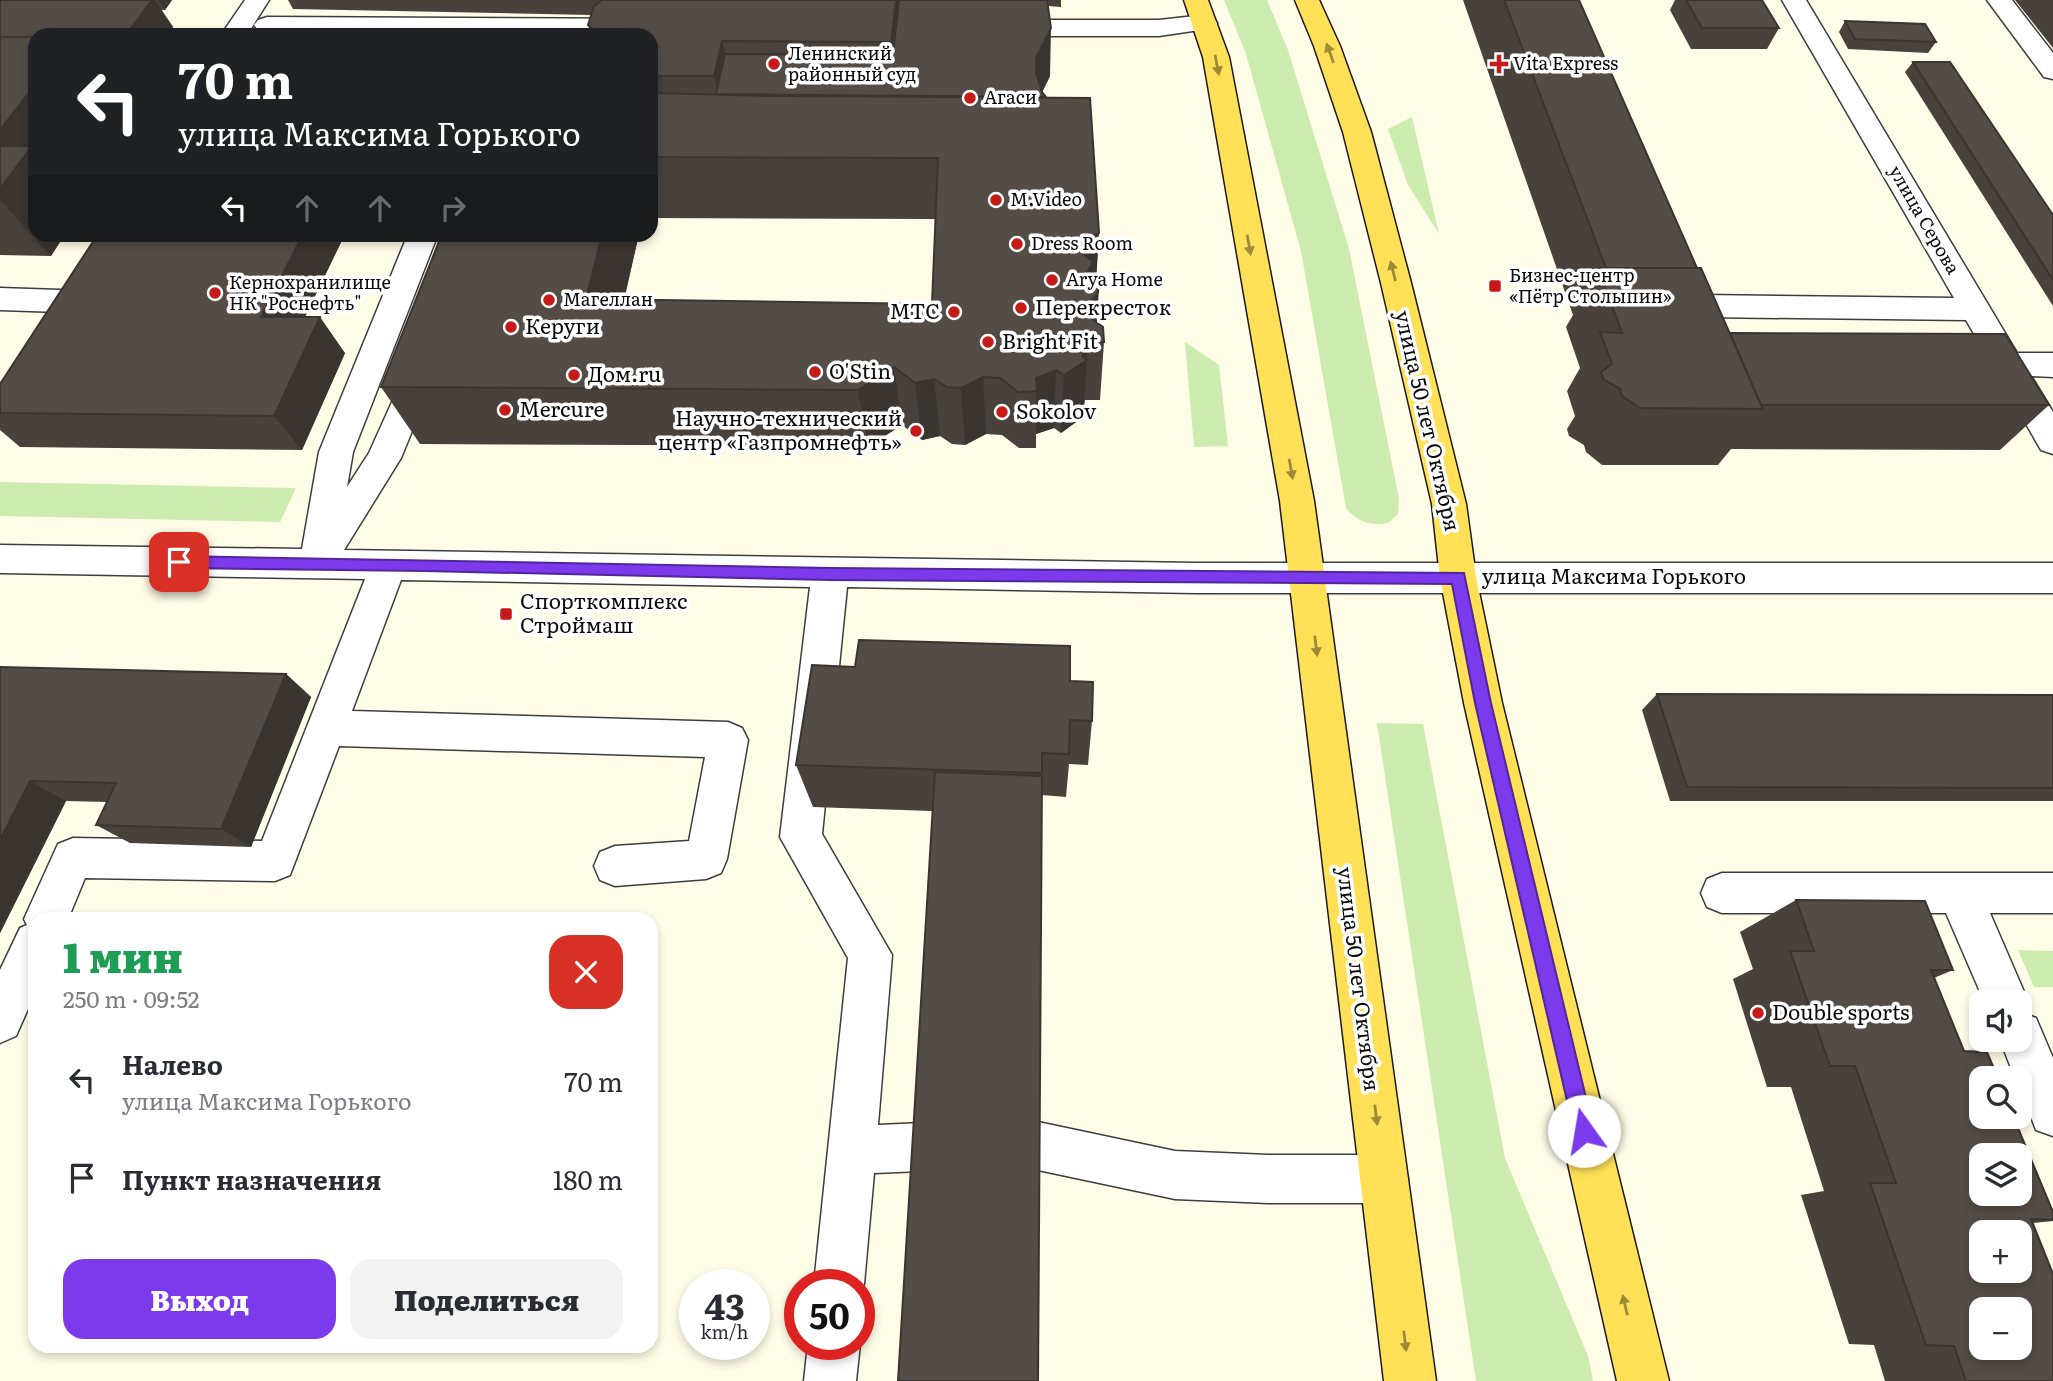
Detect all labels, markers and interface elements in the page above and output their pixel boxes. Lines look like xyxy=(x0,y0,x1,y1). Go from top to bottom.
place label: Ленинский районный суд xyxy=(788,39,916,87)
text: 70 m xyxy=(178,41,293,114)
one-way arrow xyxy=(1324,43,1335,64)
place label: Vita Express xyxy=(1513,49,1618,76)
one-way arrow xyxy=(1212,54,1223,76)
icon: left xyxy=(63,56,154,147)
marker: Ленинский районный суд xyxy=(766,56,782,72)
marker: Vita Express xyxy=(1491,56,1507,72)
place label: Агаси xyxy=(984,83,1037,110)
marker: Агаси xyxy=(962,90,978,106)
text: улица Максима Горького xyxy=(178,108,581,156)
street label: улица Серова xyxy=(1883,160,1968,279)
place label: M.Video xyxy=(1010,185,1082,212)
icon: left xyxy=(215,189,253,227)
icon: ahead xyxy=(288,189,326,227)
icon: ahead xyxy=(361,189,399,227)
icon: right xyxy=(434,189,472,227)
marker: M.Video xyxy=(988,192,1004,208)
place label: Dress Room xyxy=(1031,229,1133,256)
one-way arrow xyxy=(1244,235,1255,257)
marker: Dress Room xyxy=(1009,236,1025,252)
one-way arrow xyxy=(1387,260,1398,282)
place label: Бизнес-центр «Пётр Столыпин» xyxy=(1509,261,1672,309)
place label: Arya Home xyxy=(1066,265,1163,292)
place label: Кернохранилище НК "Роснефть" xyxy=(229,268,391,316)
marker: Arya Home xyxy=(1044,272,1060,288)
marker: Бизнес-центр «Пётр Столыпин» xyxy=(1487,278,1503,294)
marker: Кернохранилище НК "Роснефть" xyxy=(207,285,223,301)
place label: Магеллан xyxy=(563,285,653,312)
place label: Перекресток xyxy=(1035,290,1172,321)
marker: Магеллан xyxy=(541,292,557,308)
place label: МТС xyxy=(889,294,940,325)
marker: Перекресток xyxy=(1013,300,1029,316)
marker: МТС xyxy=(946,304,962,320)
street label: улица 50 лет Октября xyxy=(1389,307,1470,534)
place label: Керуги xyxy=(525,309,600,340)
marker: Керуги xyxy=(503,319,519,335)
place label: Bright Fit xyxy=(1002,324,1098,355)
marker: Bright Fit xyxy=(980,334,996,350)
place label: O'Stin xyxy=(829,354,891,385)
place label: Дом.ru xyxy=(588,357,661,388)
marker: O'Stin xyxy=(807,364,823,380)
marker: Дом.ru xyxy=(566,367,582,383)
place label: Mercure xyxy=(519,392,605,423)
place label: Sokolov xyxy=(1016,394,1097,425)
place label: Научно-технический центр «Газпромнефть» xyxy=(658,401,902,456)
marker: Mercure xyxy=(497,402,513,418)
marker: Sokolov xyxy=(994,404,1010,420)
marker: Научно-технический центр «Газпромнефть» xyxy=(908,423,924,439)
one-way arrow xyxy=(1286,458,1297,480)
pin xyxy=(149,532,209,592)
icon: arrive xyxy=(160,543,198,581)
street label: улица Максима Горького xyxy=(1482,559,1746,590)
place label: Спорткомплекс Строймаш xyxy=(520,584,687,639)
marker: Спорткомплекс Строймаш xyxy=(498,606,514,622)
one-way arrow xyxy=(1310,636,1321,658)
street label: улица 50 лет Октября xyxy=(1331,865,1390,1093)
text: 1 мин xyxy=(63,924,183,986)
button: close xyxy=(549,935,623,1009)
text: 250 m · 09:52 xyxy=(63,981,200,1015)
map controls xyxy=(1969,989,2032,1360)
button: sound xyxy=(1969,989,2032,1052)
place label: Double sports xyxy=(1772,995,1910,1026)
marker: Double sports xyxy=(1750,1005,1766,1021)
text: Налево xyxy=(122,1044,223,1083)
icon: left xyxy=(63,1061,101,1099)
text: 70 m xyxy=(564,1061,623,1100)
button: search xyxy=(1969,1066,2032,1129)
text: улица Максима Горького xyxy=(122,1083,411,1117)
position arrow xyxy=(1547,1094,1621,1168)
one-way arrow xyxy=(1370,1104,1381,1126)
button: layers xyxy=(1969,1143,2032,1206)
icon: arrive xyxy=(63,1159,101,1197)
text: Пункт назначения xyxy=(122,1159,381,1198)
text: 180 m xyxy=(553,1159,623,1198)
button: + xyxy=(1969,1220,2032,1283)
button: Выход xyxy=(63,1259,336,1339)
button: Поделиться xyxy=(350,1259,623,1339)
speed limit sign: 50 xyxy=(784,1269,875,1360)
text: 43 xyxy=(704,1279,745,1331)
one-way arrow xyxy=(1619,1294,1630,1316)
button: − xyxy=(1969,1297,2032,1360)
text: km/h xyxy=(701,1318,748,1345)
one-way arrow xyxy=(1400,1330,1411,1352)

